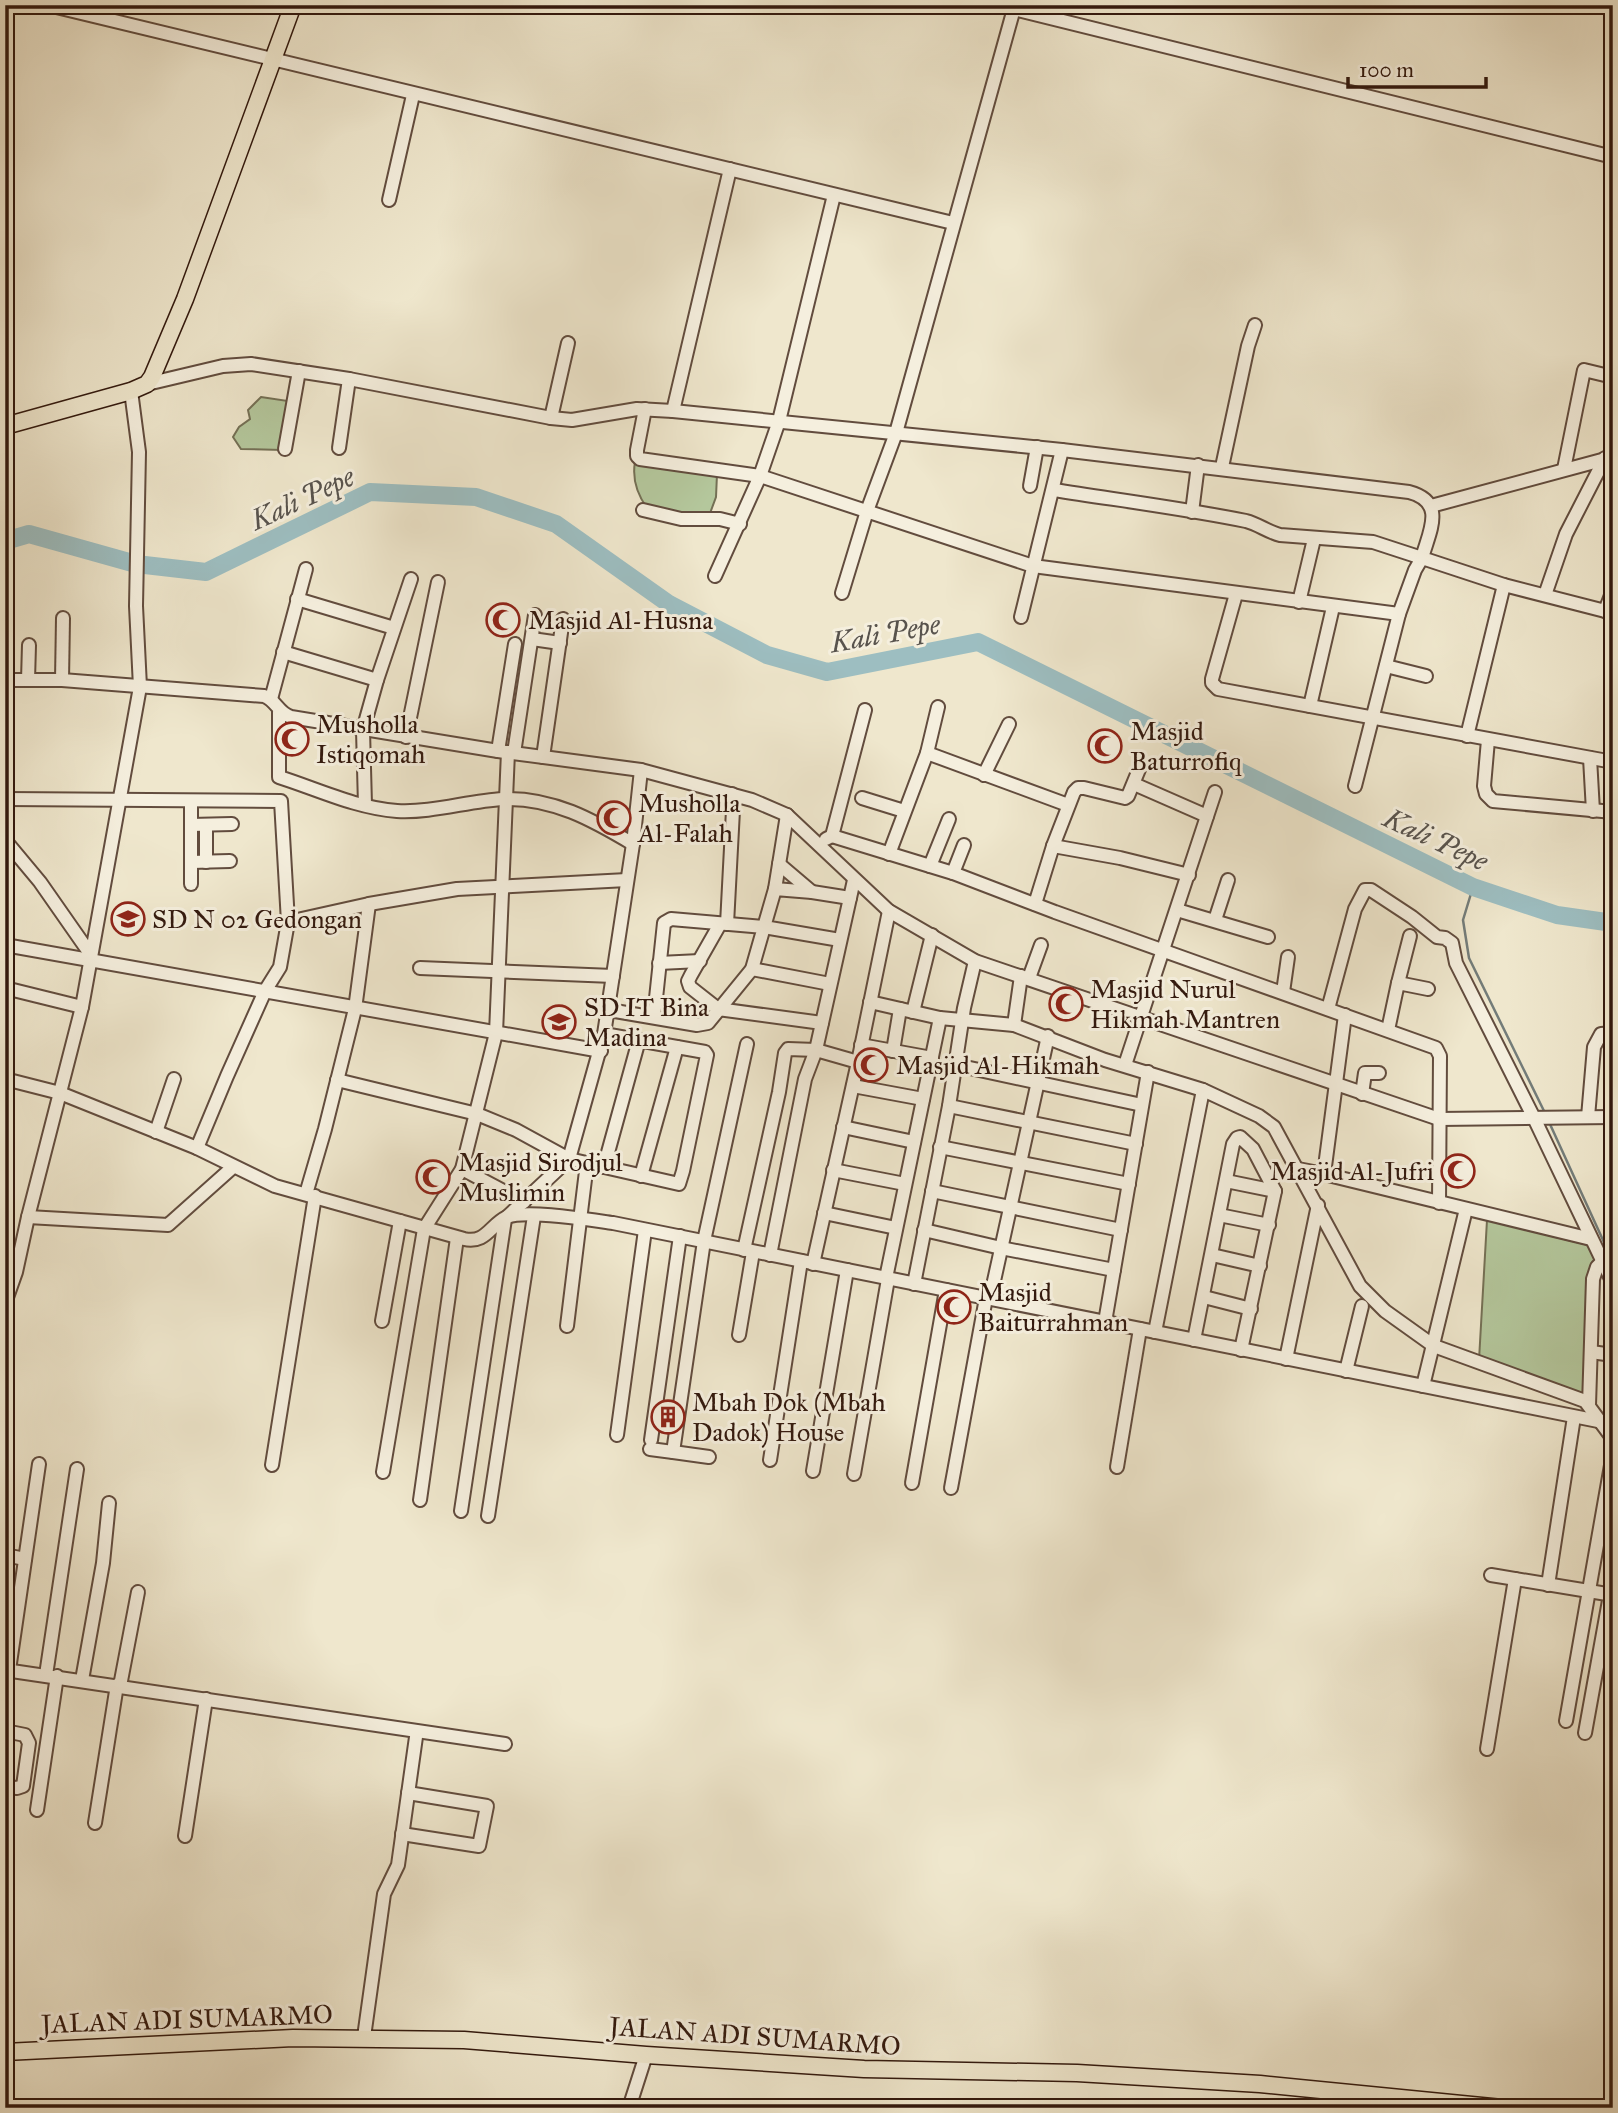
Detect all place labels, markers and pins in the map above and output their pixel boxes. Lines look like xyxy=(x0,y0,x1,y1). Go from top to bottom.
mosque icon: Masjid Al-Husna xyxy=(484,601,522,639)
place label: Masjid Al-Husna xyxy=(528,604,713,636)
place label: Musholla Istiqomah xyxy=(316,708,426,770)
place label: Masjid Baturrofiq xyxy=(1130,715,1242,777)
mosque icon: Musholla Istiqomah xyxy=(273,720,311,758)
mosque icon: Masjid Baturrofiq xyxy=(1086,727,1124,765)
place label: Musholla Al-Falah xyxy=(637,787,740,849)
mosque icon: Musholla Al-Falah xyxy=(595,799,633,837)
school or university icon: SD N 02 Gedongan xyxy=(109,900,147,938)
place label: SD N 02 Gedongan xyxy=(152,903,362,935)
place label: Masjid Nurul Hikmah Mantren xyxy=(1090,973,1280,1035)
mosque icon: Masjid Nurul Hikmah Mantren xyxy=(1047,985,1085,1023)
place label: SD IT Bina Madina xyxy=(584,991,709,1053)
school or university icon: SD IT Bina Madina xyxy=(540,1003,578,1041)
mosque icon: Masjid Al-Hikmah xyxy=(852,1046,890,1084)
place label: Masjid Al-Hikmah xyxy=(896,1049,1100,1081)
place label: Masjid Sirodjul Muslimin xyxy=(458,1146,623,1208)
mosque icon: Masjid Al-Jufri xyxy=(1439,1152,1477,1190)
place label: Masjid Al-Jufri xyxy=(1270,1155,1434,1187)
mosque icon: Masjid Sirodjul Muslimin xyxy=(414,1158,452,1196)
place label: Masjid Baiturrahman xyxy=(978,1276,1128,1338)
mosque icon: Masjid Baiturrahman xyxy=(935,1288,973,1326)
place label: Mbah Dok (Mbah Dadok) House xyxy=(692,1386,886,1448)
building icon: Mbah Dok (Mbah Dadok) House xyxy=(649,1398,687,1436)

